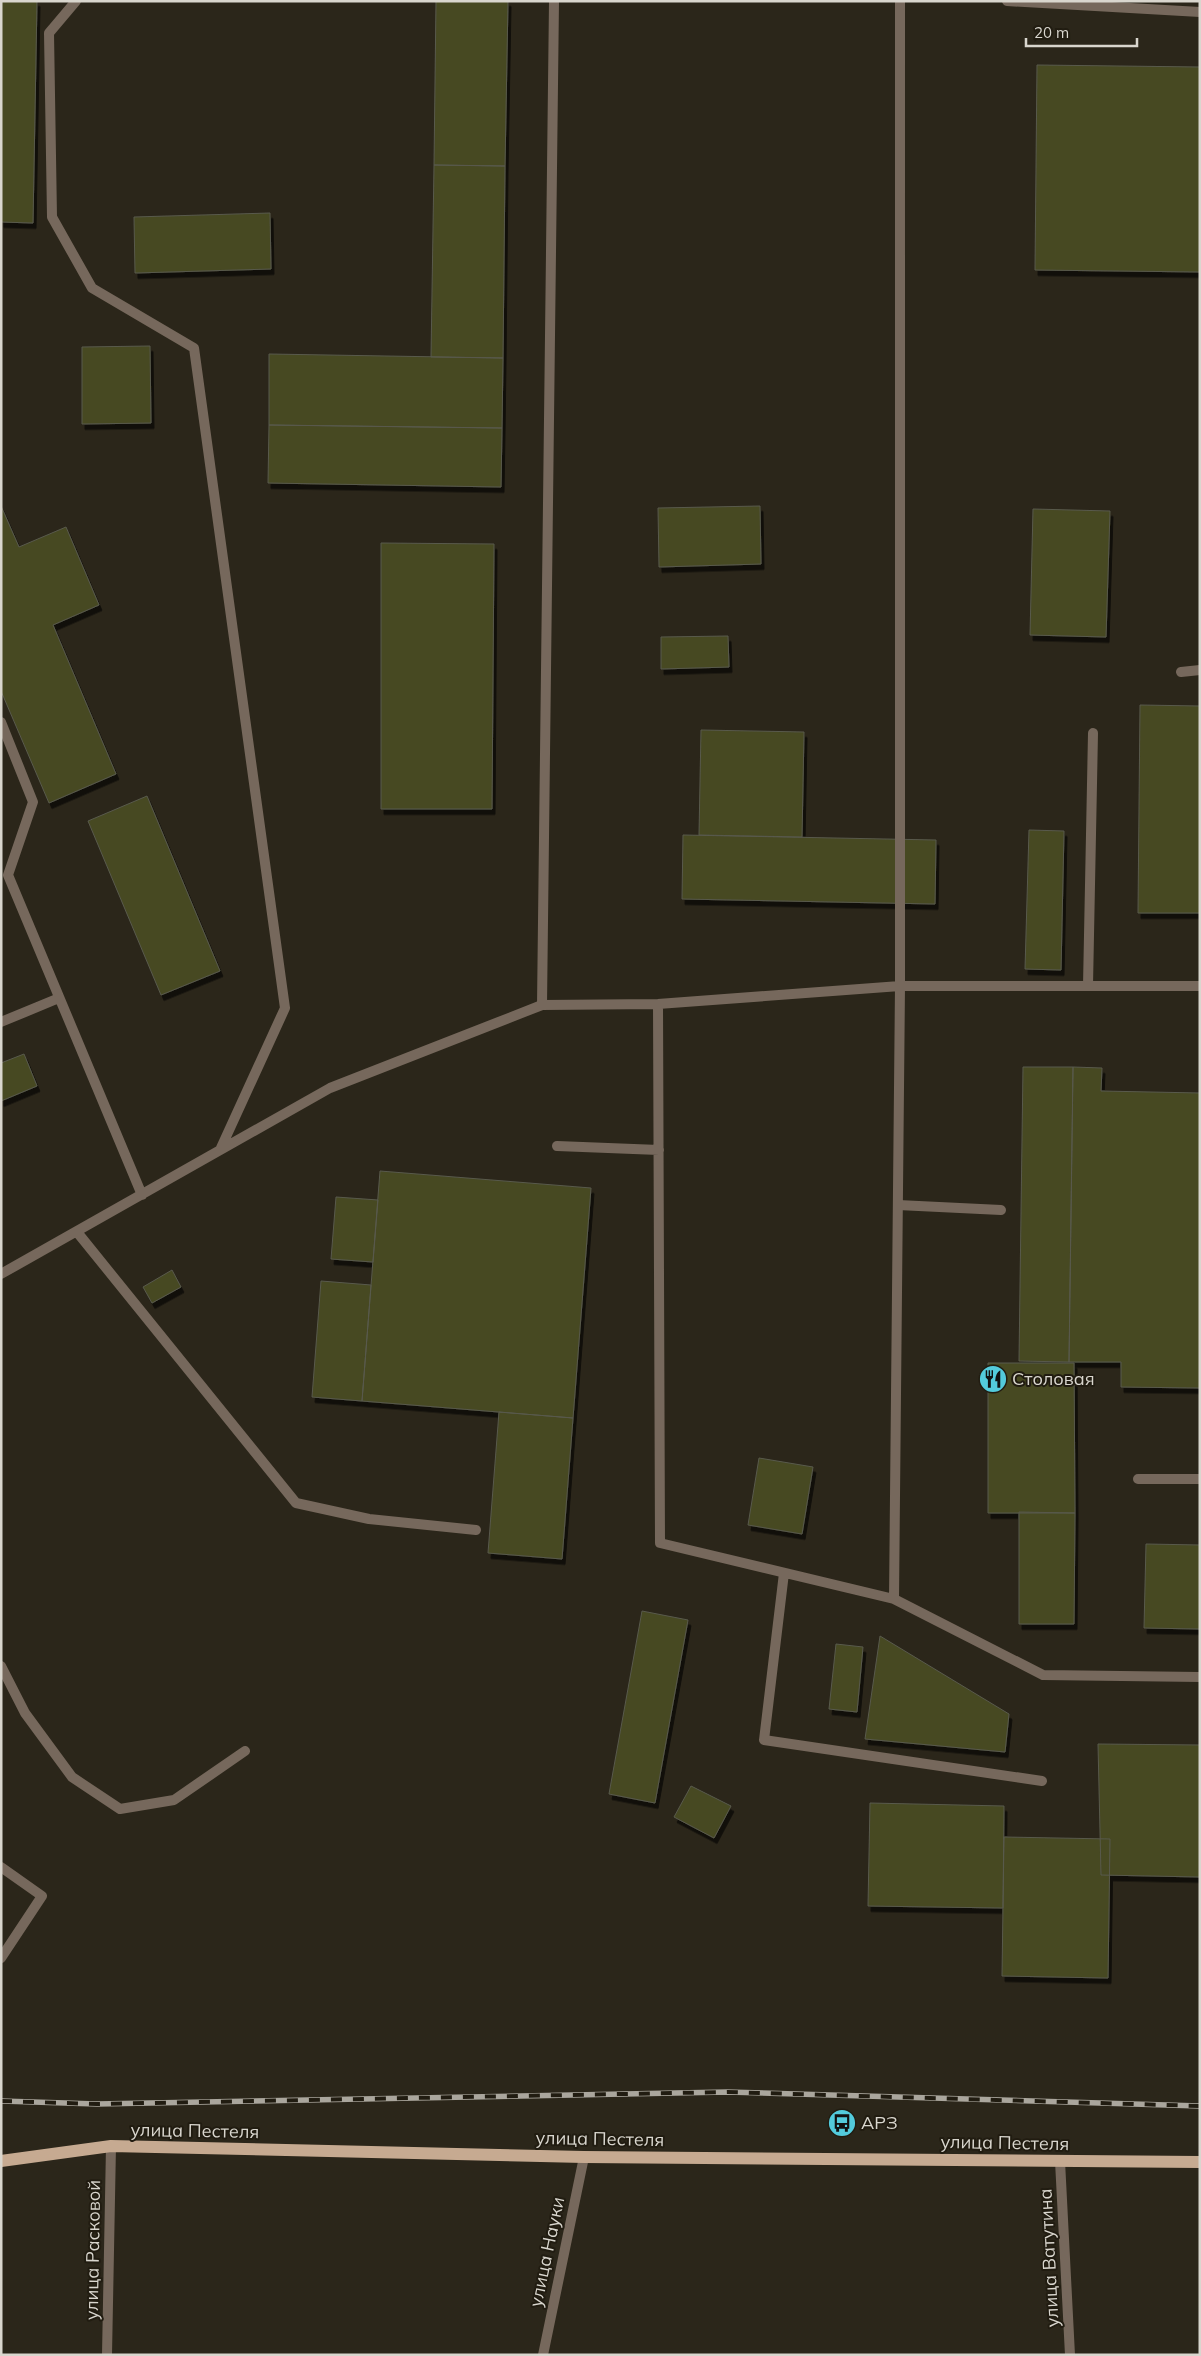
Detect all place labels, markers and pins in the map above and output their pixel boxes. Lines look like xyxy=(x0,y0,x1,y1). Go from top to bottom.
restaurant icon: Столовая xyxy=(978,1364,1008,1394)
place label: Столовая xyxy=(1012,1367,1095,1390)
bus stop icon: АРЗ xyxy=(827,2108,857,2138)
place label: АРЗ xyxy=(861,2111,898,2134)

